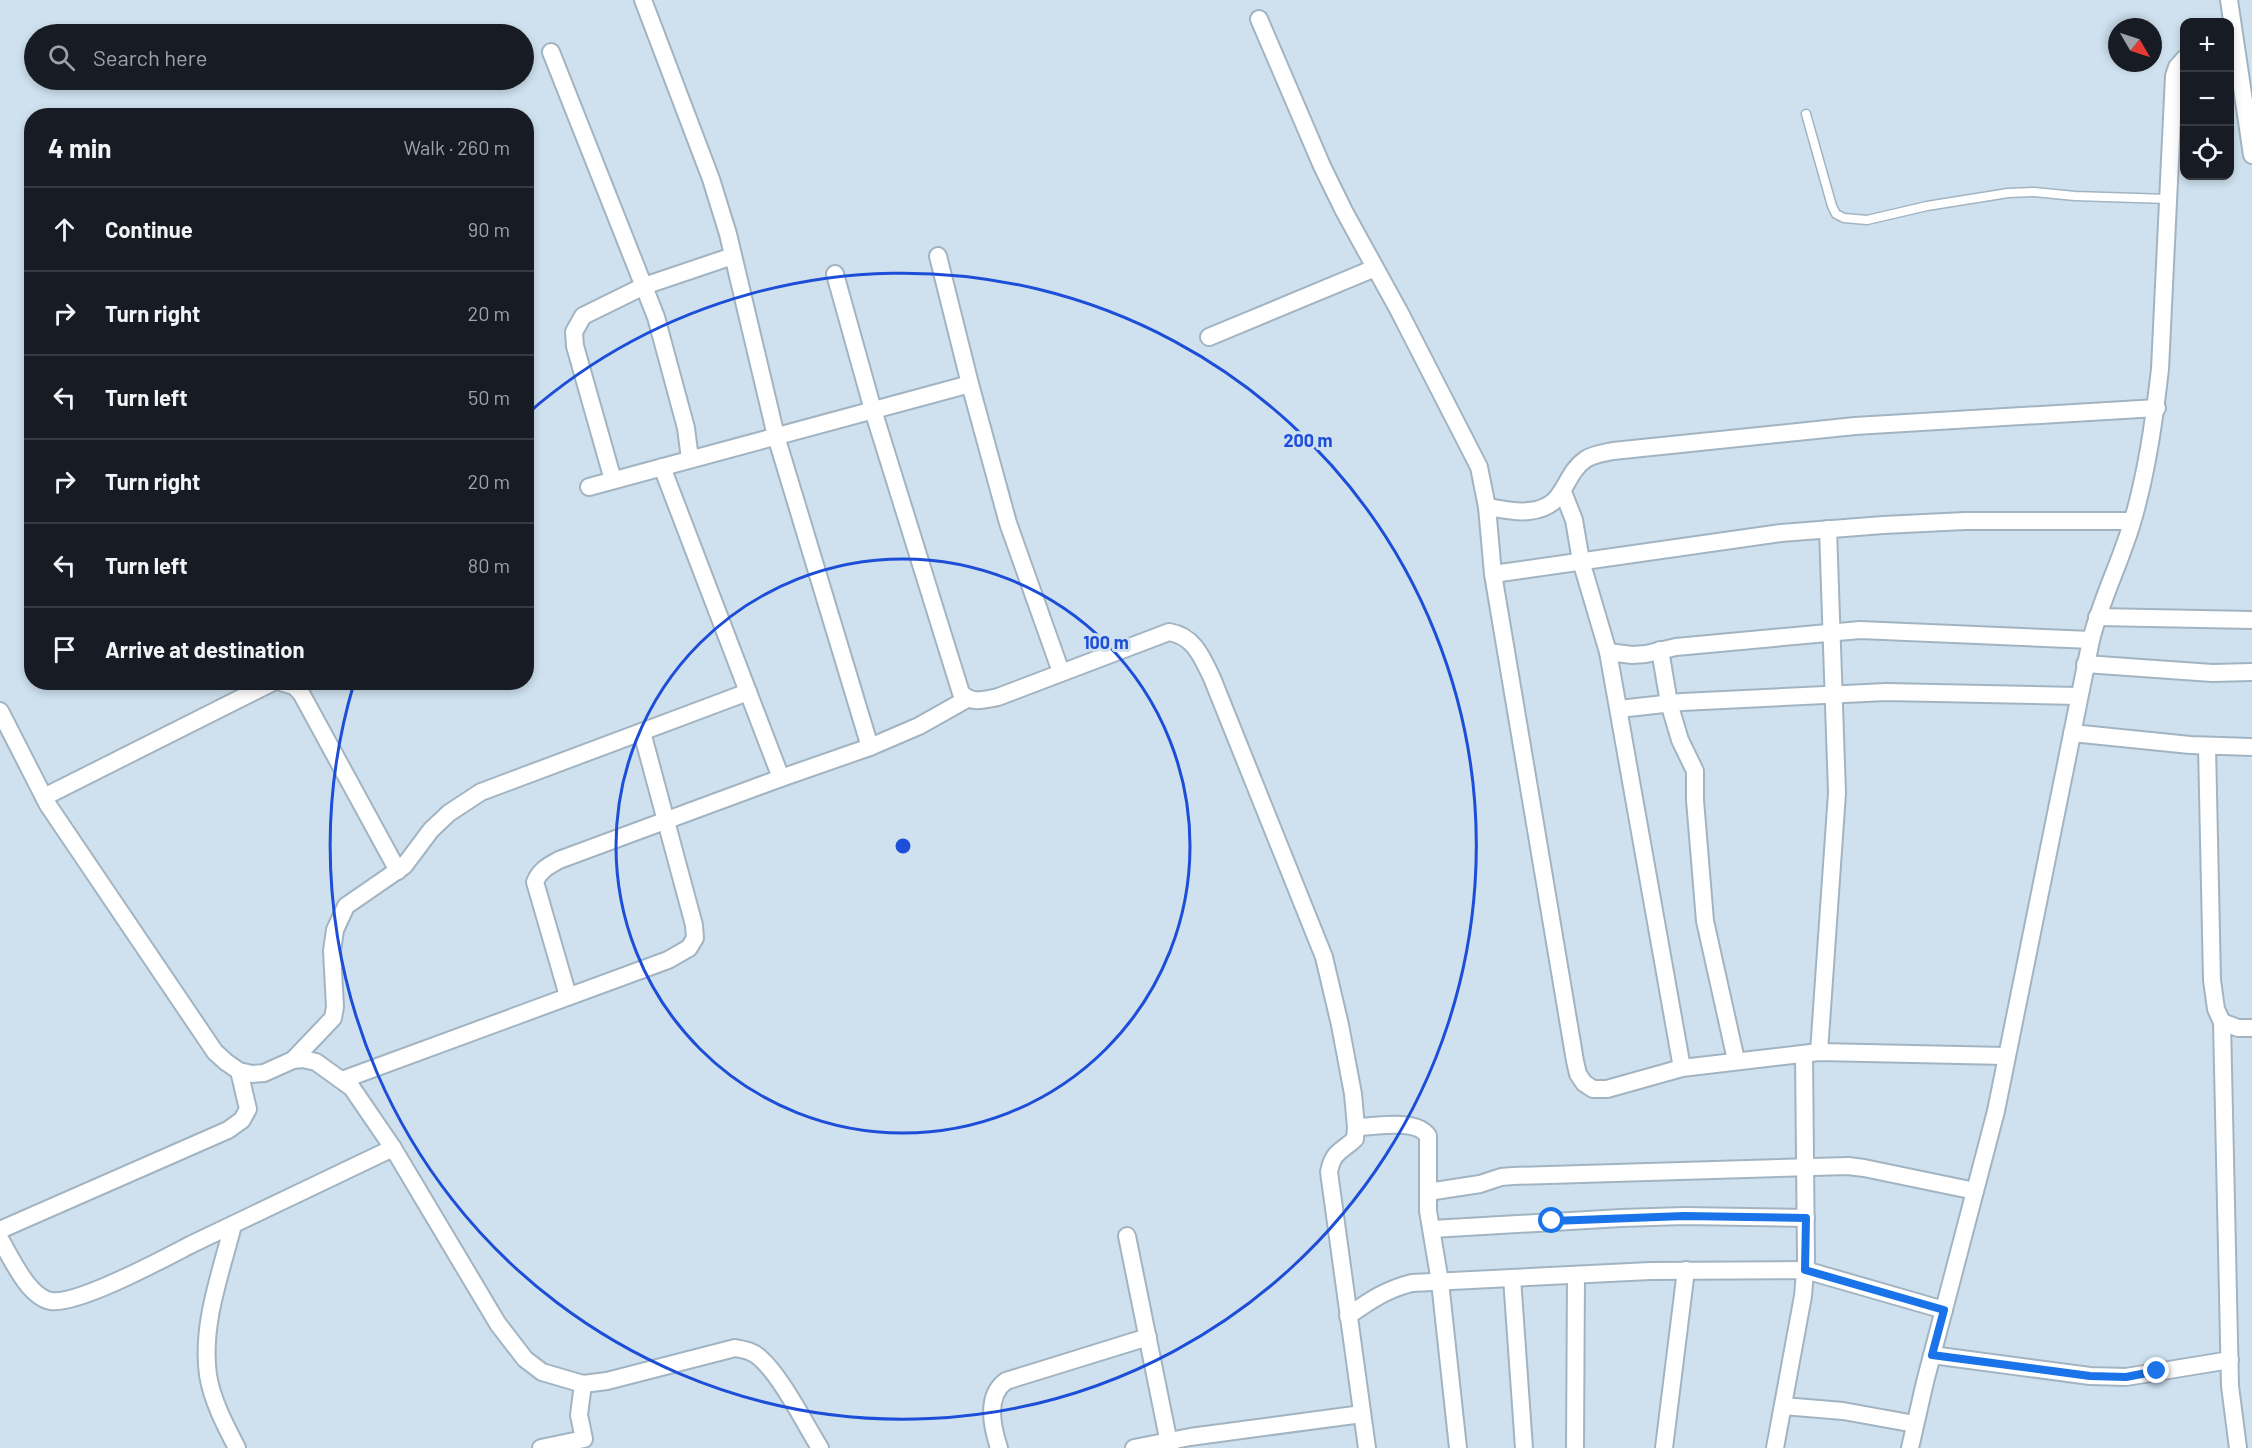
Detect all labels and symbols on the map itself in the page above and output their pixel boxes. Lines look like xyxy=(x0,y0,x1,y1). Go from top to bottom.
north arrow xyxy=(2108,18,2162,72)
text: 200 m xyxy=(1283,429,1333,451)
text: 100 m xyxy=(1083,631,1129,653)
centre of rings xyxy=(893,836,913,856)
route start xyxy=(1538,1207,1564,1233)
route end xyxy=(2143,1357,2169,1383)

